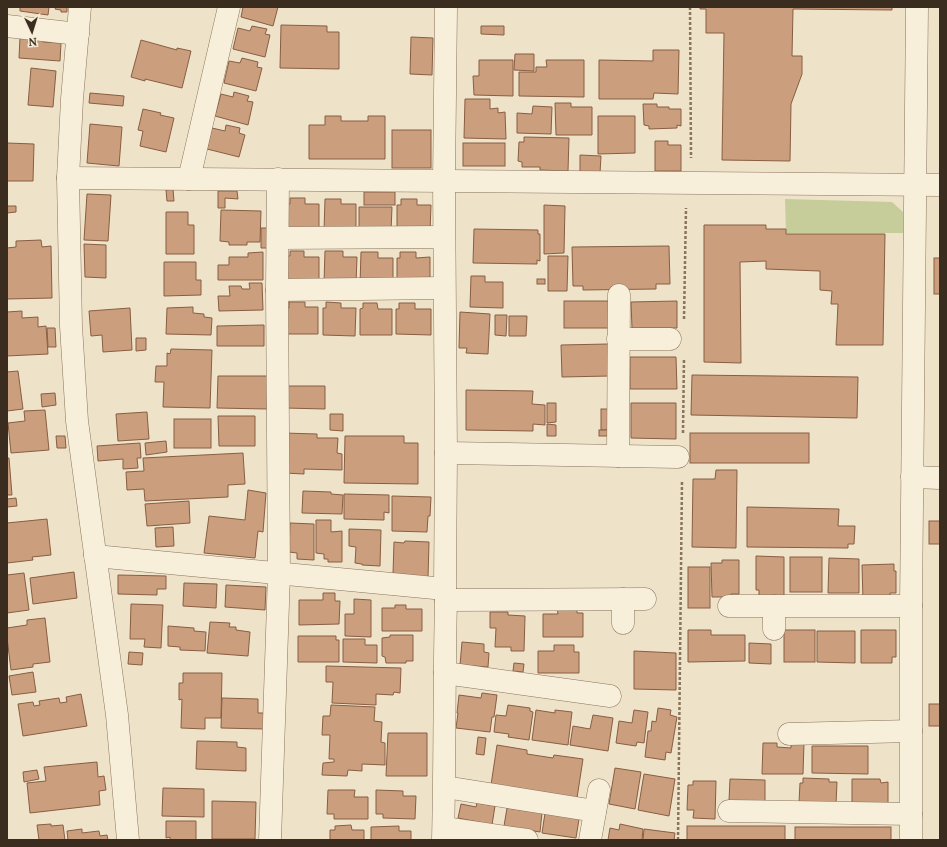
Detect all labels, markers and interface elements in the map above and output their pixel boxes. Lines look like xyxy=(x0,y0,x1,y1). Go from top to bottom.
north arrow xyxy=(12,12,52,52)
text: N xyxy=(27,35,37,49)

